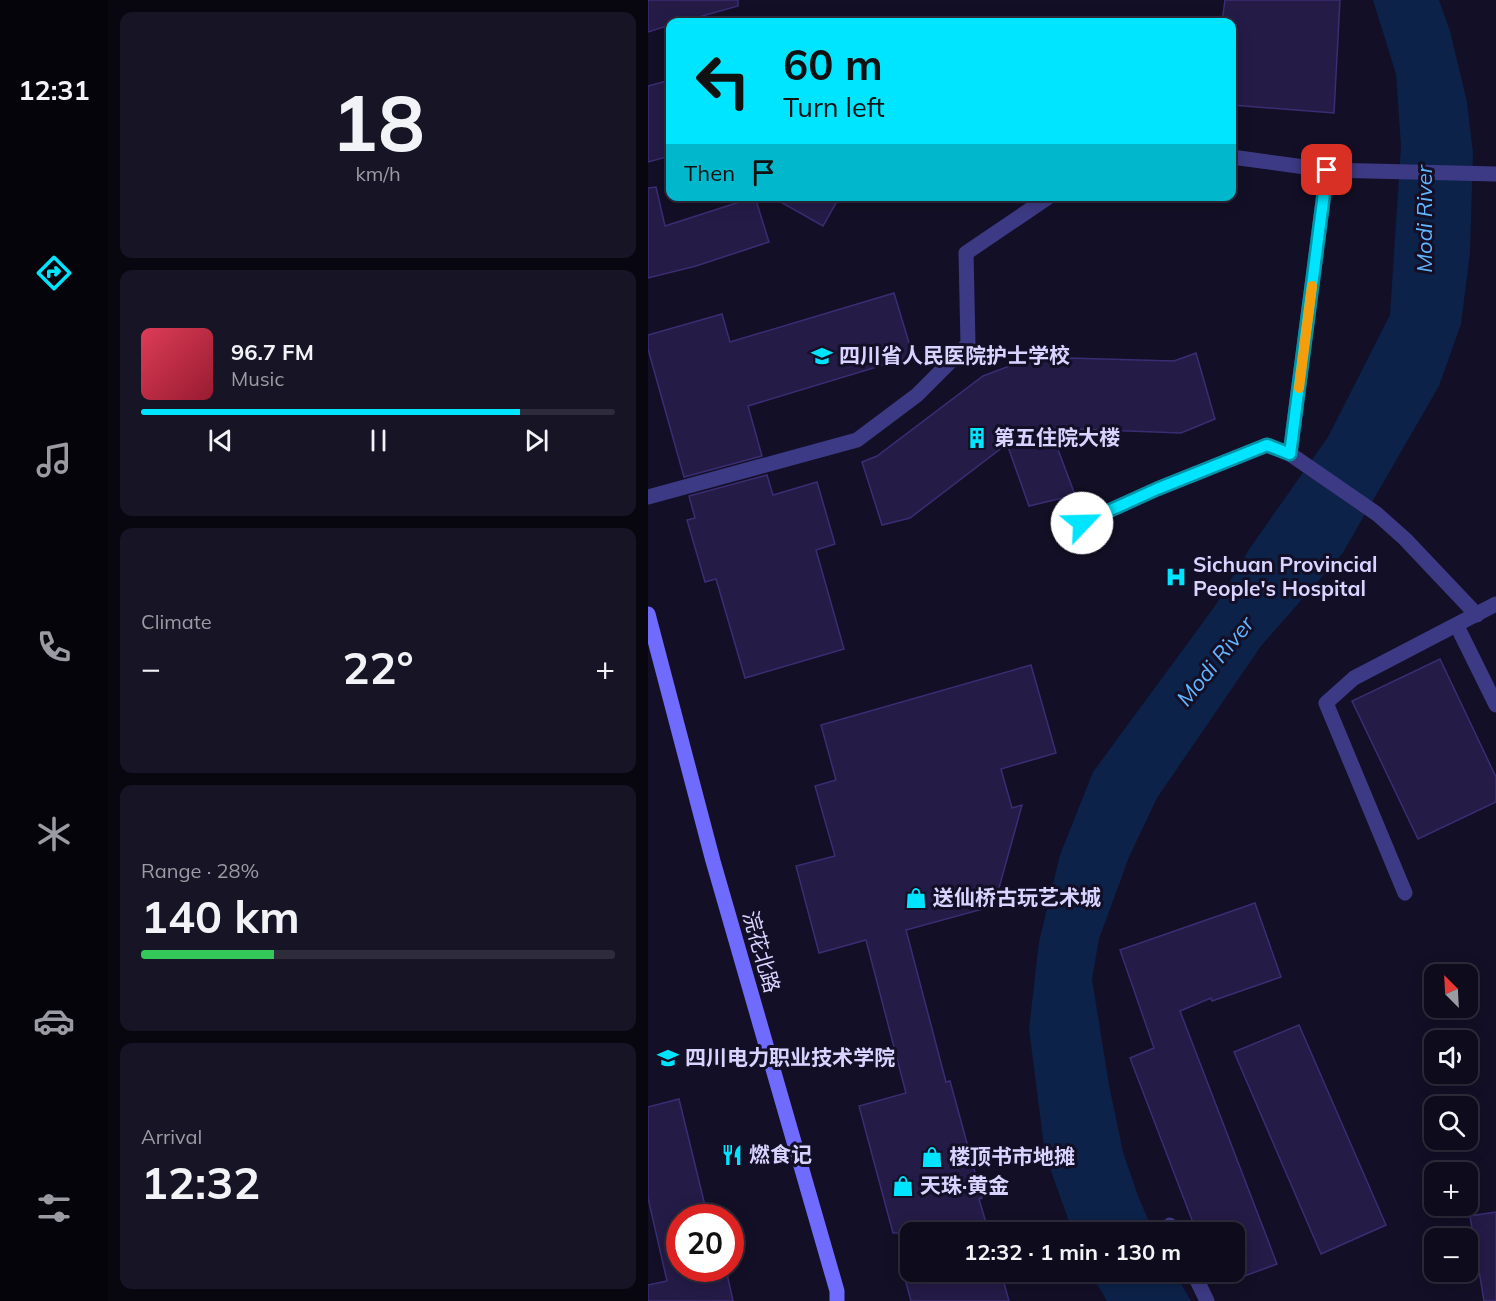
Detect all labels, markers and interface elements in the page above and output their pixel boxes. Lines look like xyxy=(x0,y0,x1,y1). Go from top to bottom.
text: 60 m xyxy=(783,38,883,91)
icon: left xyxy=(684,42,762,120)
text: 12:31 xyxy=(18,73,90,107)
text: 18 xyxy=(331,73,425,171)
text: Turn left xyxy=(783,90,885,124)
pin xyxy=(1301,144,1352,195)
icon: arrive xyxy=(1310,153,1343,186)
icon: arrive xyxy=(747,156,780,189)
text: Then xyxy=(684,159,735,187)
text: km/h xyxy=(355,161,401,186)
water label: Modi River xyxy=(1410,164,1438,273)
icon: directions xyxy=(33,252,75,294)
text: 96.7 FM xyxy=(231,338,314,366)
place label: 四川省人民医院护士学校 xyxy=(839,342,1070,368)
school or university icon: 四川省人民医院护士学校 xyxy=(810,344,834,368)
text: Music xyxy=(231,366,284,391)
icon: previous xyxy=(204,424,237,457)
icon: pause xyxy=(362,424,395,457)
icon: next xyxy=(520,424,553,457)
place label: 第五住院大楼 xyxy=(994,424,1120,450)
building icon: 第五住院大楼 xyxy=(965,426,989,450)
icon: music xyxy=(33,439,75,481)
position arrow xyxy=(1050,491,1114,555)
place label: Sichuan Provincial People's Hospital xyxy=(1193,551,1377,601)
hospital icon: Sichuan Provincial People's Hospital xyxy=(1164,565,1188,589)
text: Climate xyxy=(141,609,212,634)
water label: Modi River xyxy=(1170,610,1260,712)
icon: phone xyxy=(33,626,75,668)
text: 22° xyxy=(342,639,414,695)
text: − xyxy=(141,647,161,688)
text: + xyxy=(595,647,615,688)
icon: climate xyxy=(33,813,75,855)
text: Range · 28% xyxy=(141,858,259,883)
place label: 送仙桥古玩艺术城 xyxy=(932,884,1101,910)
shop icon: 送仙桥古玩艺术城 xyxy=(904,886,928,910)
text: 140 km xyxy=(141,888,300,944)
street label: 浣花北路 xyxy=(738,908,786,996)
north arrow xyxy=(1424,964,1478,1018)
map controls xyxy=(1424,964,1478,1282)
icon: car xyxy=(33,1000,75,1042)
button: sound xyxy=(1424,1030,1478,1084)
place label: 四川电力职业技术学院 xyxy=(685,1044,895,1070)
school or university icon: 四川电力职业技术学院 xyxy=(656,1046,680,1070)
button: search xyxy=(1424,1096,1478,1150)
text: Arrival xyxy=(141,1124,202,1149)
place label: 燃食记 xyxy=(749,1141,812,1167)
restaurant icon: 燃食记 xyxy=(720,1143,744,1167)
place label: 楼顶书市地摊 xyxy=(949,1143,1075,1169)
shop icon: 楼顶书市地摊 xyxy=(920,1145,944,1169)
text: 12:32 xyxy=(141,1154,260,1210)
button: + xyxy=(1424,1162,1478,1216)
place label: 天珠·黄金 xyxy=(920,1172,1009,1198)
shop icon: 天珠·黄金 xyxy=(891,1174,915,1198)
icon: filters xyxy=(33,1187,75,1229)
speed limit sign: 20 xyxy=(666,1204,744,1282)
button: − xyxy=(1424,1228,1478,1282)
text: 12:32 · 1 min · 130 m xyxy=(964,1238,1181,1266)

